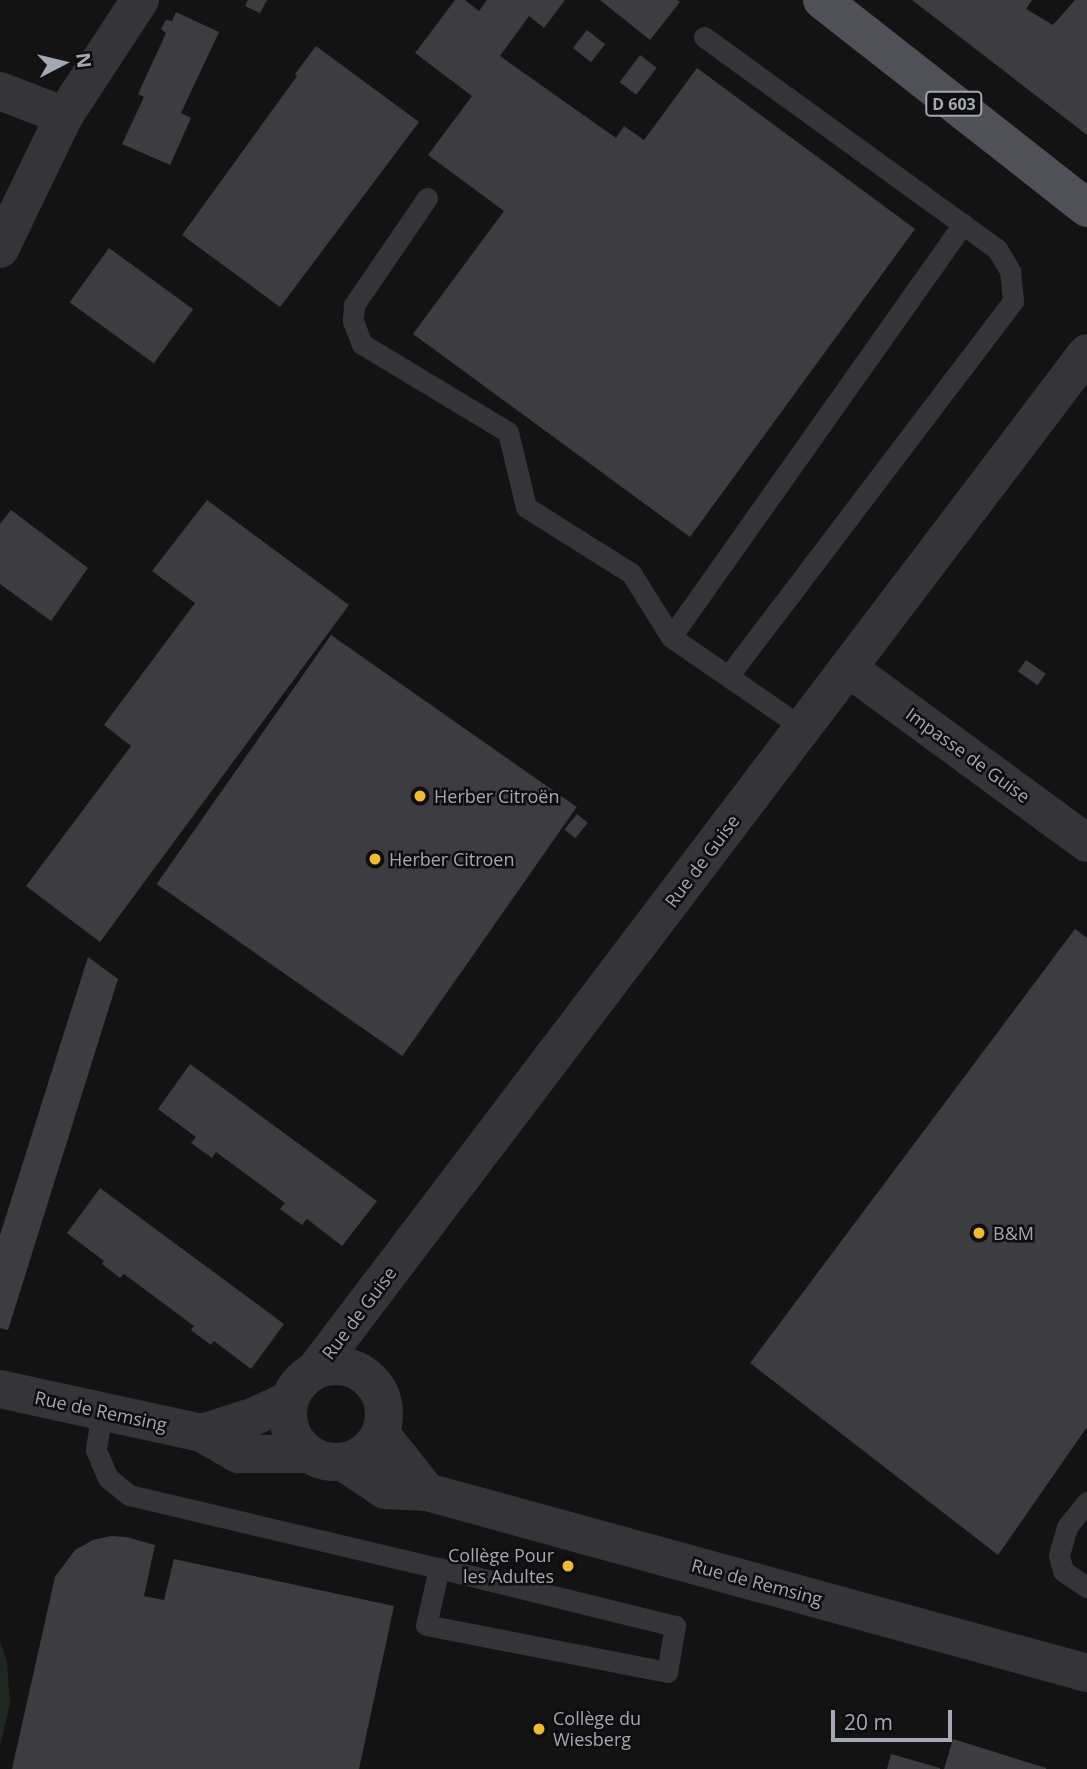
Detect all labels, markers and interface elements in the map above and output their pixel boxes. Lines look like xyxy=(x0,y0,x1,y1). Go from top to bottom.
north arrow xyxy=(28,28,98,98)
text: N xyxy=(70,51,98,70)
road number: D 603 xyxy=(924,92,984,116)
street label: Impasse de Guise xyxy=(902,703,1034,807)
place label: Herber Citroën xyxy=(434,785,560,807)
marker: Herber Citroën xyxy=(412,788,428,804)
street label: Rue de Guise xyxy=(660,811,744,911)
place label: Herber Citroen xyxy=(389,848,515,870)
marker: Herber Citroen xyxy=(367,851,383,867)
place label: B&M xyxy=(993,1222,1034,1244)
marker: B&M xyxy=(971,1225,987,1241)
street label: Rue de Guise xyxy=(317,1263,401,1363)
street label: Rue de Remsing xyxy=(33,1386,169,1436)
place label: Collège Pour les Adultes xyxy=(448,1545,554,1588)
street label: Rue de Remsing xyxy=(689,1554,825,1610)
marker: Collège Pour les Adultes xyxy=(560,1558,576,1574)
scale bar xyxy=(835,1696,956,1740)
place label: Collège du Wiesberg xyxy=(553,1708,641,1750)
text: 20 m xyxy=(844,1708,893,1736)
marker: Collège du Wiesberg xyxy=(531,1721,547,1737)

